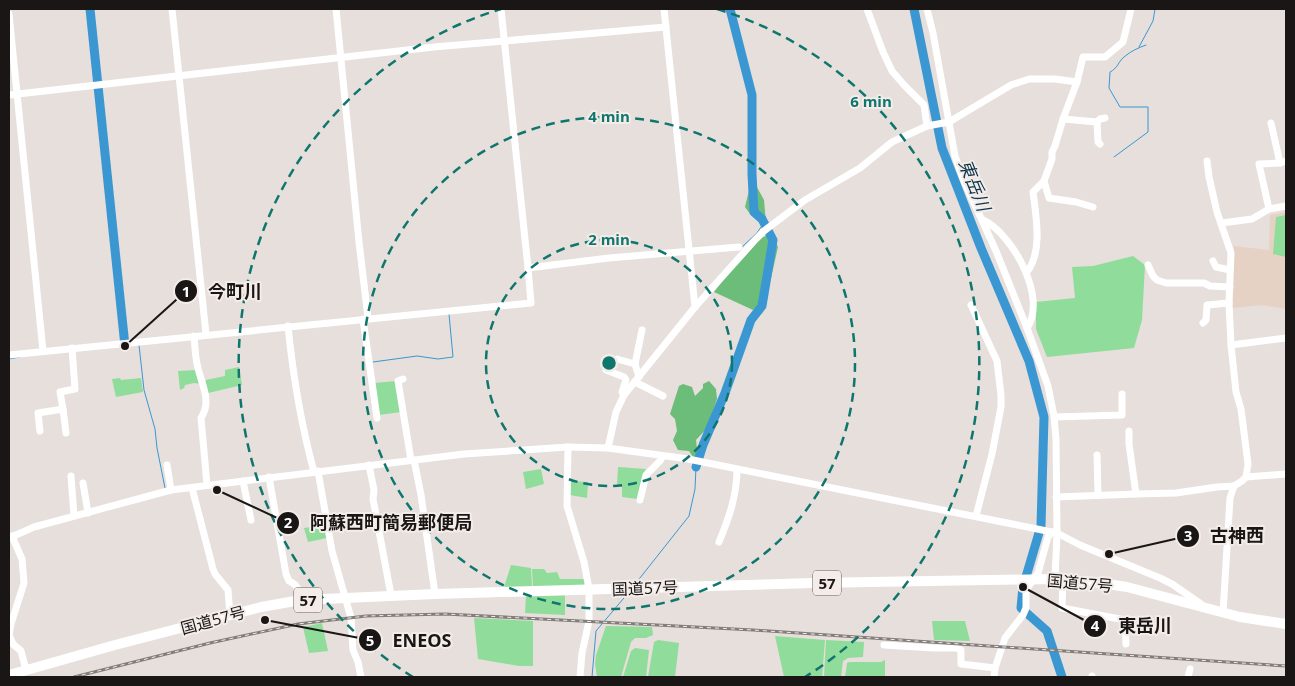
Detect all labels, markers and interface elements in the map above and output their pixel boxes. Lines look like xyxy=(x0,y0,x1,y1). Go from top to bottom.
text: 6 min xyxy=(850,91,892,111)
text: 4 min xyxy=(588,106,630,126)
water label: 東岳川 xyxy=(954,155,997,216)
text: 2 min xyxy=(588,229,630,249)
callout: 今町川 xyxy=(173,275,272,308)
text: 今町川 xyxy=(208,279,262,303)
text: 1 xyxy=(182,281,190,301)
centre of rings xyxy=(600,354,618,372)
callout: 阿蘇西町簡易郵便局 xyxy=(275,506,482,539)
text: 阿蘇西町簡易郵便局 xyxy=(310,510,472,534)
text: 2 xyxy=(284,512,293,532)
callout: 古神西 xyxy=(1175,519,1274,552)
text: 古神西 xyxy=(1210,523,1264,547)
text: 3 xyxy=(1184,525,1192,545)
street label: 国道57号 xyxy=(1046,569,1114,597)
road number: 57 xyxy=(813,570,841,596)
street label: 国道57号 xyxy=(611,576,679,600)
road number: 57 xyxy=(294,588,322,612)
street label: 国道57号 xyxy=(178,601,248,639)
callout: 東岳川 xyxy=(1083,609,1182,642)
text: 東岳川 xyxy=(1118,613,1172,637)
text: 4 xyxy=(1091,615,1100,635)
callout: ENEOS xyxy=(358,624,462,657)
text: ENEOS xyxy=(392,628,452,652)
text: 5 xyxy=(366,630,374,650)

